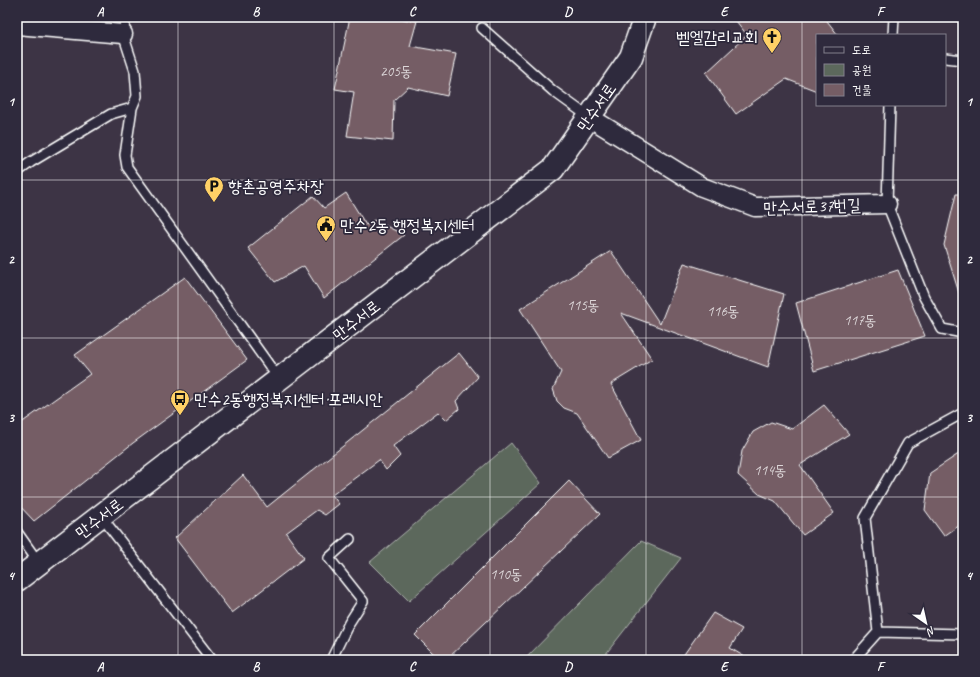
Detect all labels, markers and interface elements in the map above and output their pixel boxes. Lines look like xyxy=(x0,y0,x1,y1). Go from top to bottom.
text: A xyxy=(97,4,105,20)
text: B xyxy=(253,4,261,20)
text: C xyxy=(409,4,417,20)
text: D xyxy=(564,4,573,20)
text: E xyxy=(721,4,730,20)
text: F xyxy=(877,4,886,20)
church icon: 벧엘감리교회 xyxy=(761,26,783,54)
place label: 벧엘감리교회 xyxy=(676,27,758,48)
legend xyxy=(816,34,946,106)
text: 도로 xyxy=(852,42,871,58)
house number: 205동 xyxy=(380,62,412,81)
text: 공원 xyxy=(852,62,871,78)
street label: 만수서로 xyxy=(572,79,621,136)
text: 건물 xyxy=(852,82,872,98)
text: 1 xyxy=(8,94,16,110)
text: 1 xyxy=(966,94,974,110)
parking icon: 향촌공영주차장 xyxy=(203,175,225,203)
place label: 향촌공영주차장 xyxy=(228,176,324,197)
street label: 만수서로37번길 xyxy=(763,194,861,219)
public building icon: 만수2동 행정복지센터 xyxy=(315,214,337,242)
place label: 만수2동 행정복지센터 xyxy=(340,215,475,236)
text: 2 xyxy=(8,252,15,268)
text: 2 xyxy=(966,252,973,268)
street label: 만수서로 xyxy=(328,295,384,346)
house number: 115동 xyxy=(567,296,599,315)
house number: 116동 xyxy=(707,302,739,321)
house number: 117동 xyxy=(844,311,876,330)
bus stop icon: 만수2동행정복지센터·포레시안 xyxy=(169,388,191,416)
place label: 만수2동행정복지센터·포레시안 xyxy=(194,389,383,410)
text: 3 xyxy=(8,410,15,426)
text: 3 xyxy=(966,410,973,426)
house number: 114동 xyxy=(754,461,786,480)
street label: 만수서로 xyxy=(71,494,127,543)
house number: 110동 xyxy=(490,565,522,584)
text: 4 xyxy=(8,568,16,584)
text: 4 xyxy=(966,568,974,584)
north arrow xyxy=(906,603,946,643)
text: N xyxy=(923,624,938,640)
text: A xyxy=(97,659,105,675)
text: B xyxy=(253,659,261,675)
text: C xyxy=(409,659,417,675)
text: D xyxy=(564,659,573,675)
text: E xyxy=(721,659,730,675)
text: F xyxy=(877,659,886,675)

